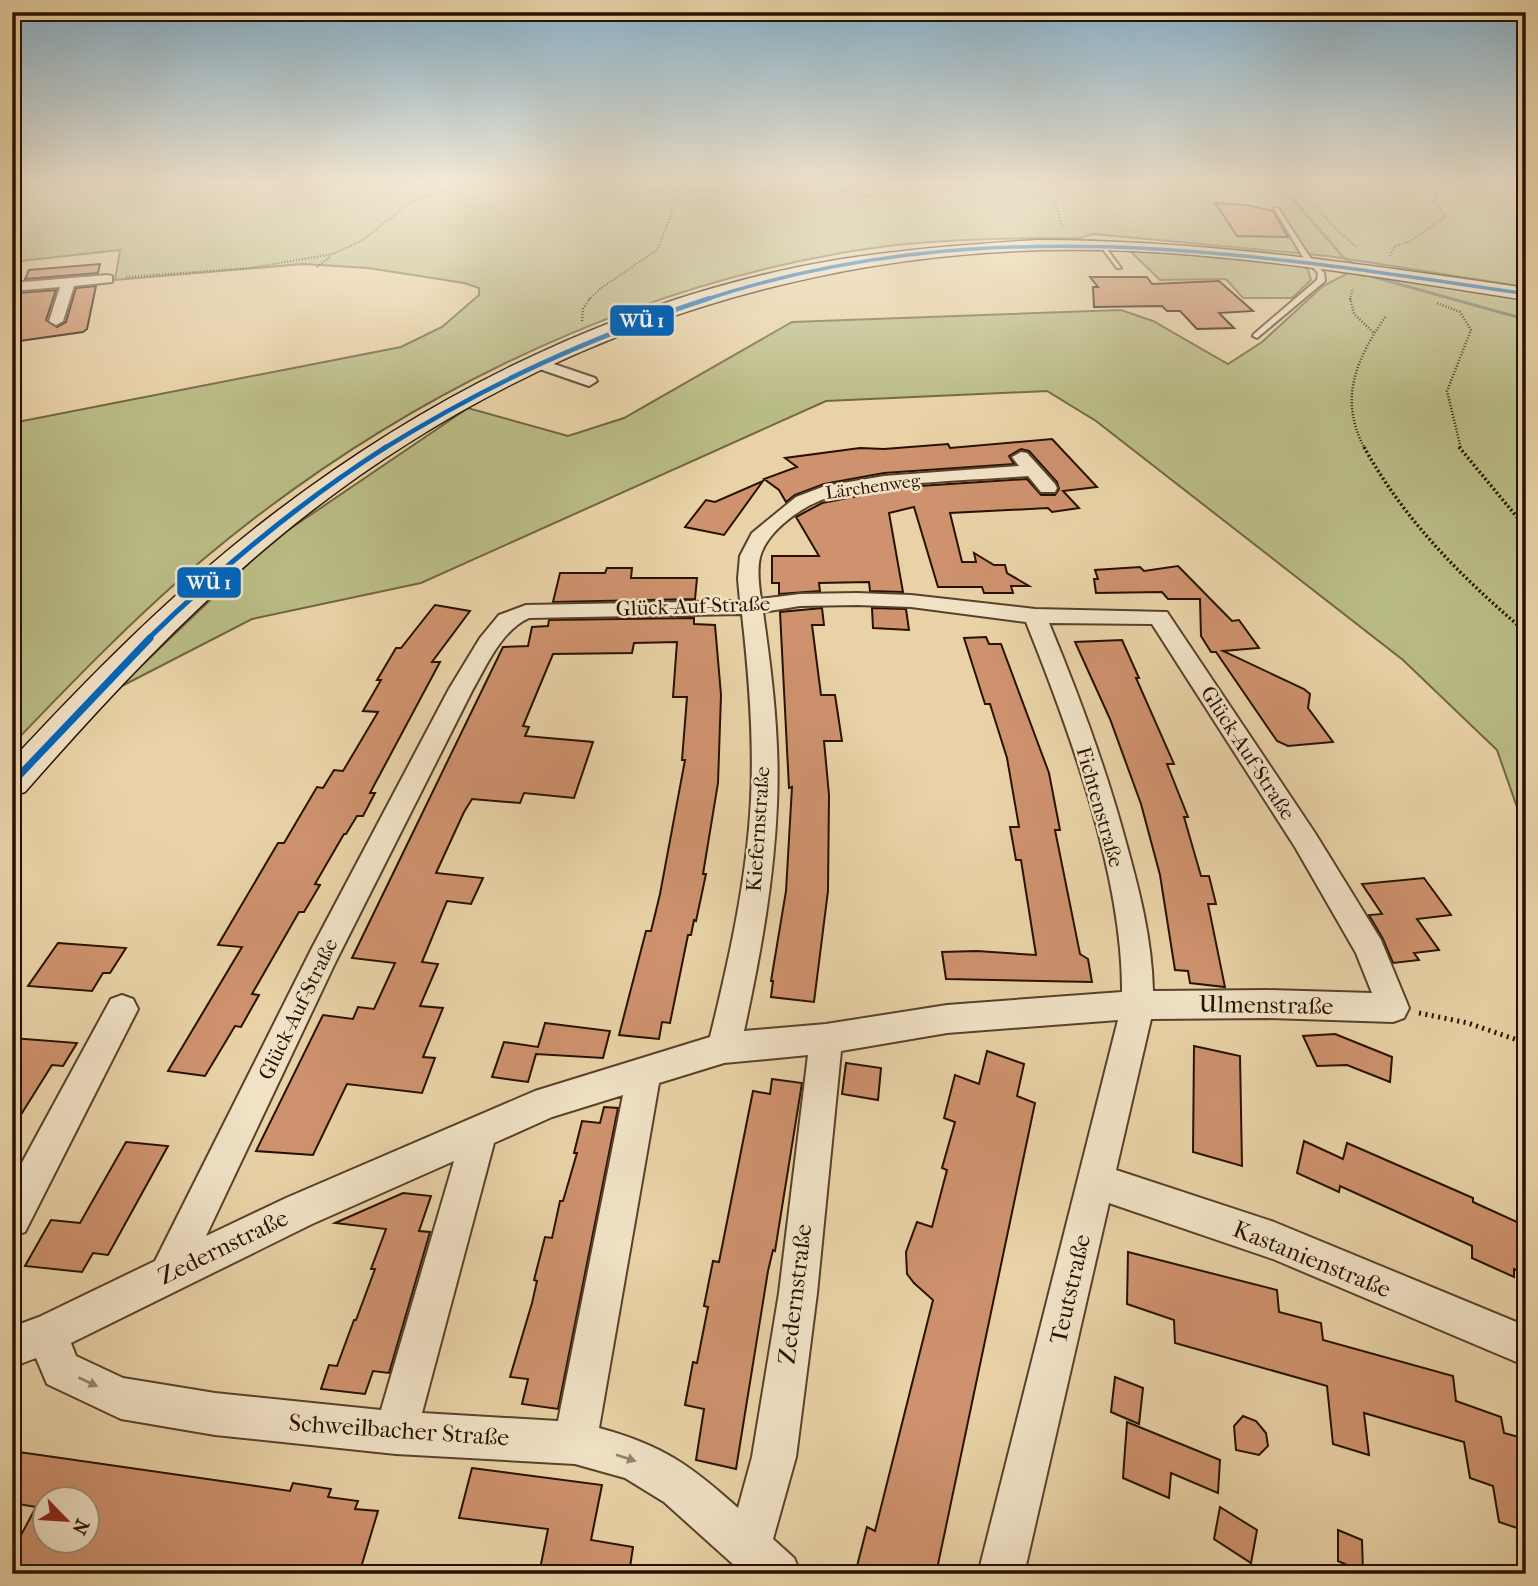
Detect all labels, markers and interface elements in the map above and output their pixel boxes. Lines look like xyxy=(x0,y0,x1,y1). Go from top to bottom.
line badge: WÜ 1 xyxy=(609,304,675,337)
text: WÜ 1 xyxy=(619,309,664,332)
street label: Lärchenweg xyxy=(824,470,922,504)
line badge: WÜ 1 xyxy=(176,566,242,599)
text: WÜ 1 xyxy=(186,571,231,594)
street label: Glück-Auf-Straße xyxy=(615,591,771,621)
street label: Glück-Auf-Straße xyxy=(1196,682,1300,824)
street label: Fichtenstraße xyxy=(1071,744,1129,870)
street label: Kiefernstraße xyxy=(742,766,774,892)
street label: Glück-Auf-Straße xyxy=(253,934,343,1084)
street label: Ulmenstraße xyxy=(1198,990,1334,1020)
street label: Zedernstraße xyxy=(154,1203,293,1290)
street label: Kastanienstraße xyxy=(1229,1215,1395,1303)
street label: Zedernstraße xyxy=(773,1222,818,1366)
street label: Teutstraße xyxy=(1044,1231,1096,1347)
one-way arrow xyxy=(78,1377,98,1388)
street label: Schweilbacher Straße xyxy=(288,1408,510,1452)
one-way arrow xyxy=(616,1453,637,1463)
north arrow xyxy=(32,1484,102,1554)
text: N xyxy=(67,1516,94,1538)

